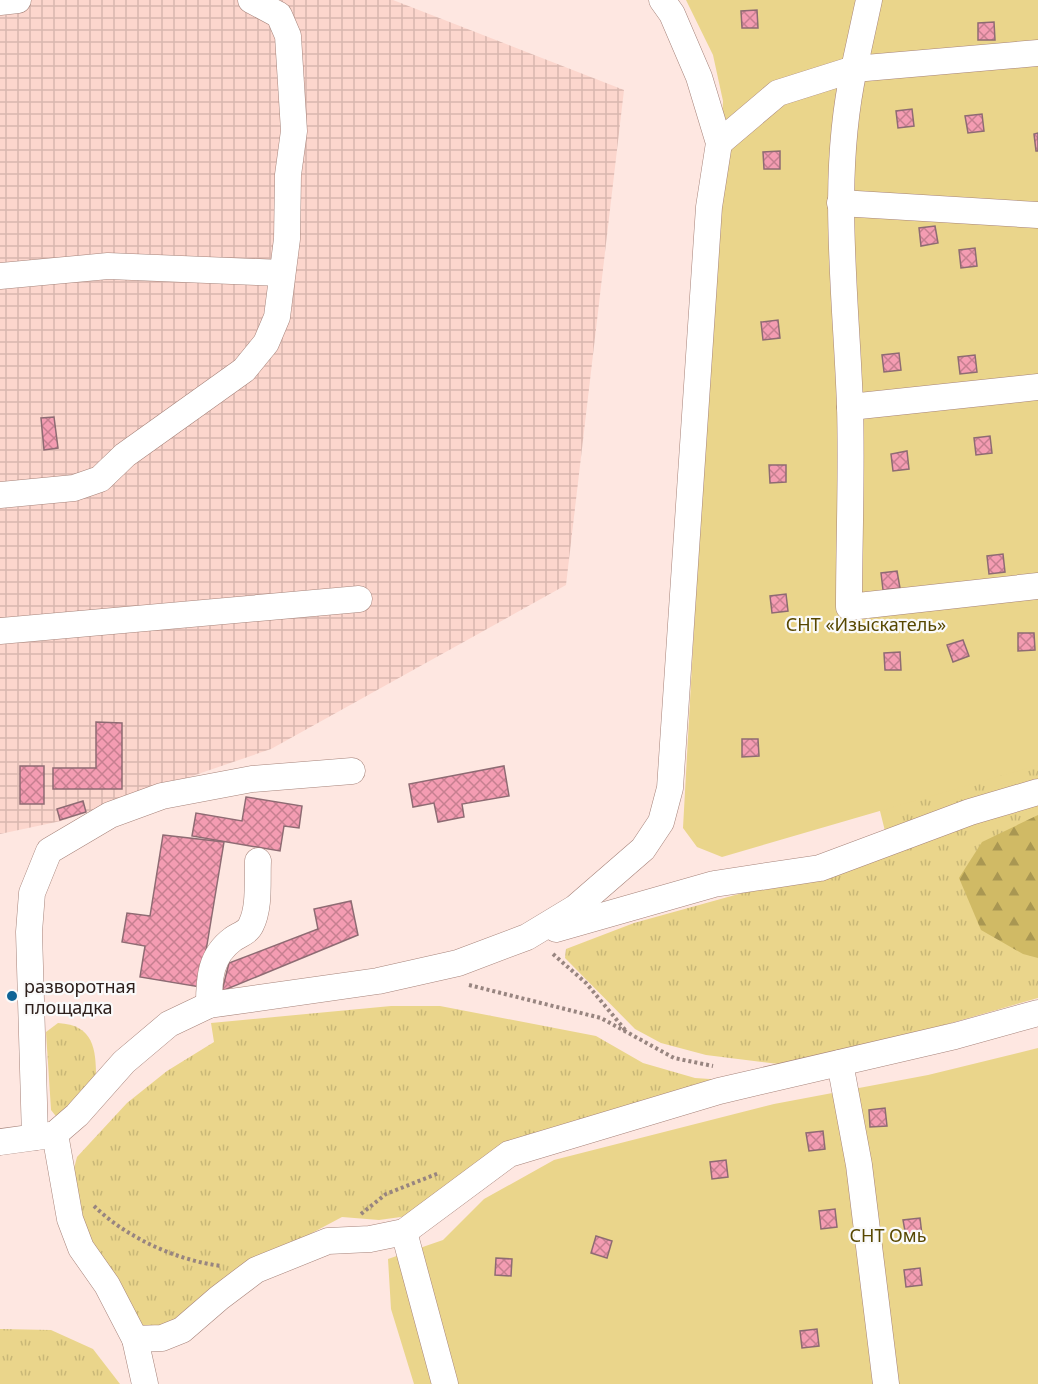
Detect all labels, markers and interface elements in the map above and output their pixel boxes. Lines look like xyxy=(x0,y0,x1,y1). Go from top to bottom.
park label: СНТ «Изыскатель» xyxy=(786,612,946,636)
place label: разворотная площадка xyxy=(24,974,136,1019)
marker: разворотная площадка xyxy=(5,989,19,1003)
park label: СНТ Омь xyxy=(850,1223,926,1247)

